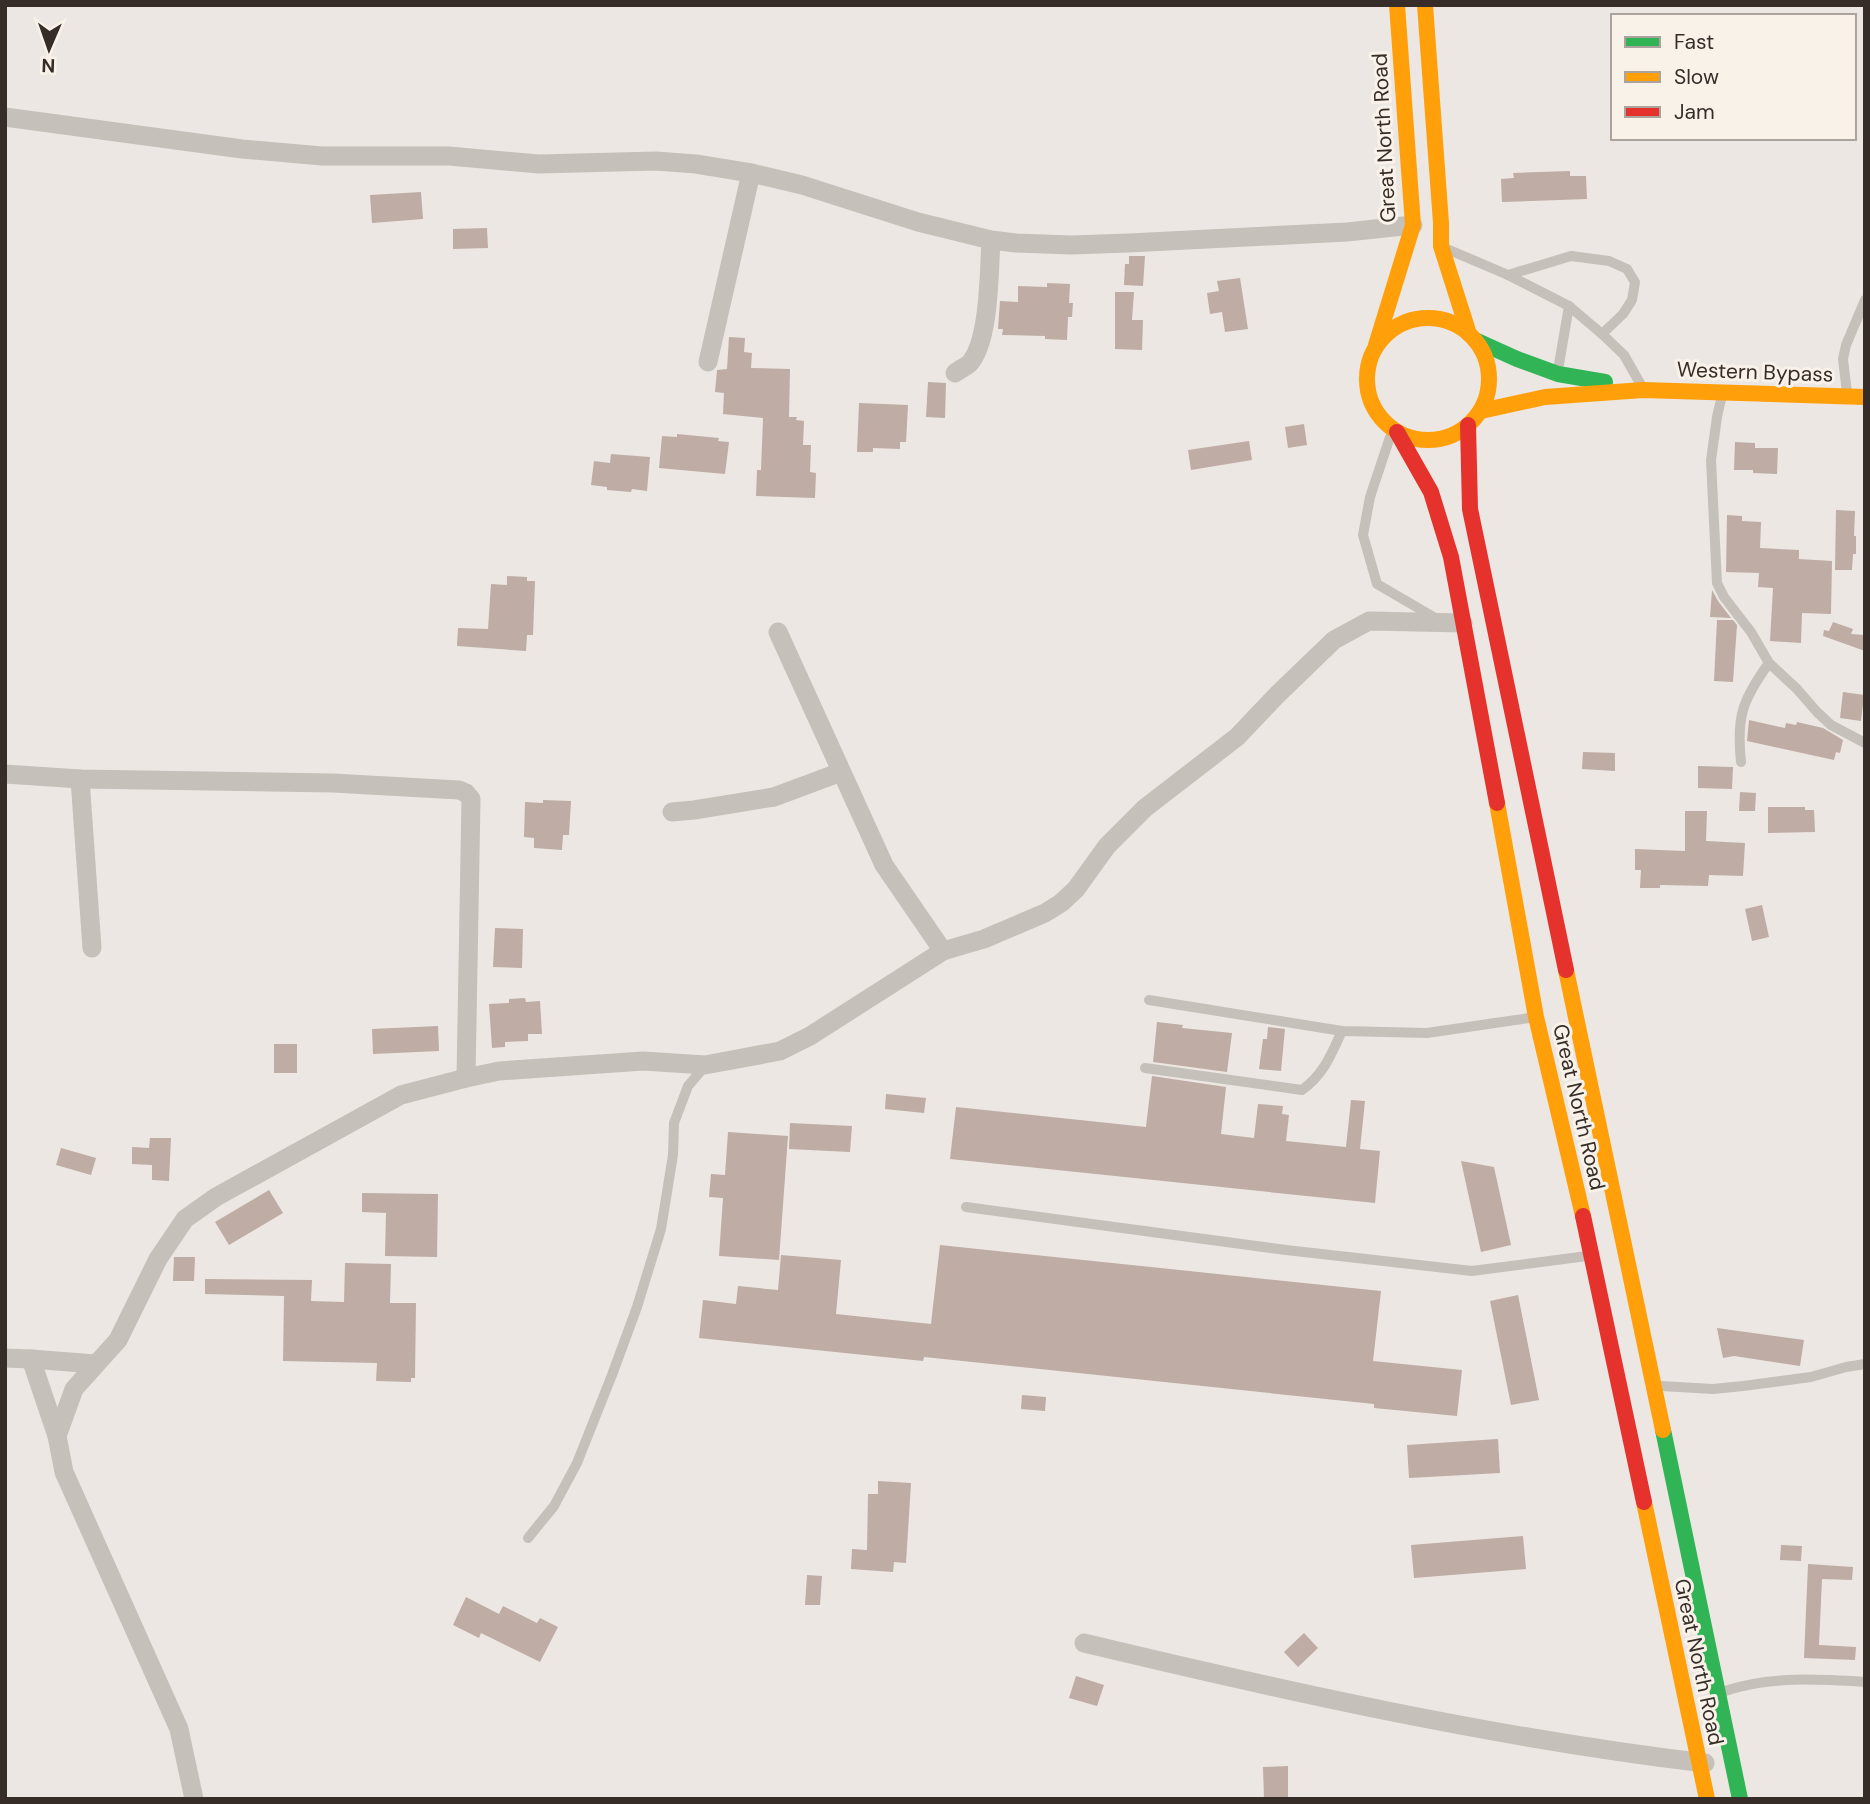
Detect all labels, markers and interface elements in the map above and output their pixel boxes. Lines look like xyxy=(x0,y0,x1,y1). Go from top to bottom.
north arrow xyxy=(14,14,84,84)
legend xyxy=(1611,14,1856,140)
text: Fast xyxy=(1674,28,1714,56)
text: N xyxy=(41,53,56,78)
street label: Great North Road xyxy=(1366,53,1402,223)
text: Slow xyxy=(1674,63,1719,91)
text: Jam xyxy=(1674,98,1715,126)
street label: Western Bypass xyxy=(1676,355,1834,389)
street label: Great North Road xyxy=(1546,1021,1612,1193)
street label: Great North Road xyxy=(1668,1576,1730,1748)

